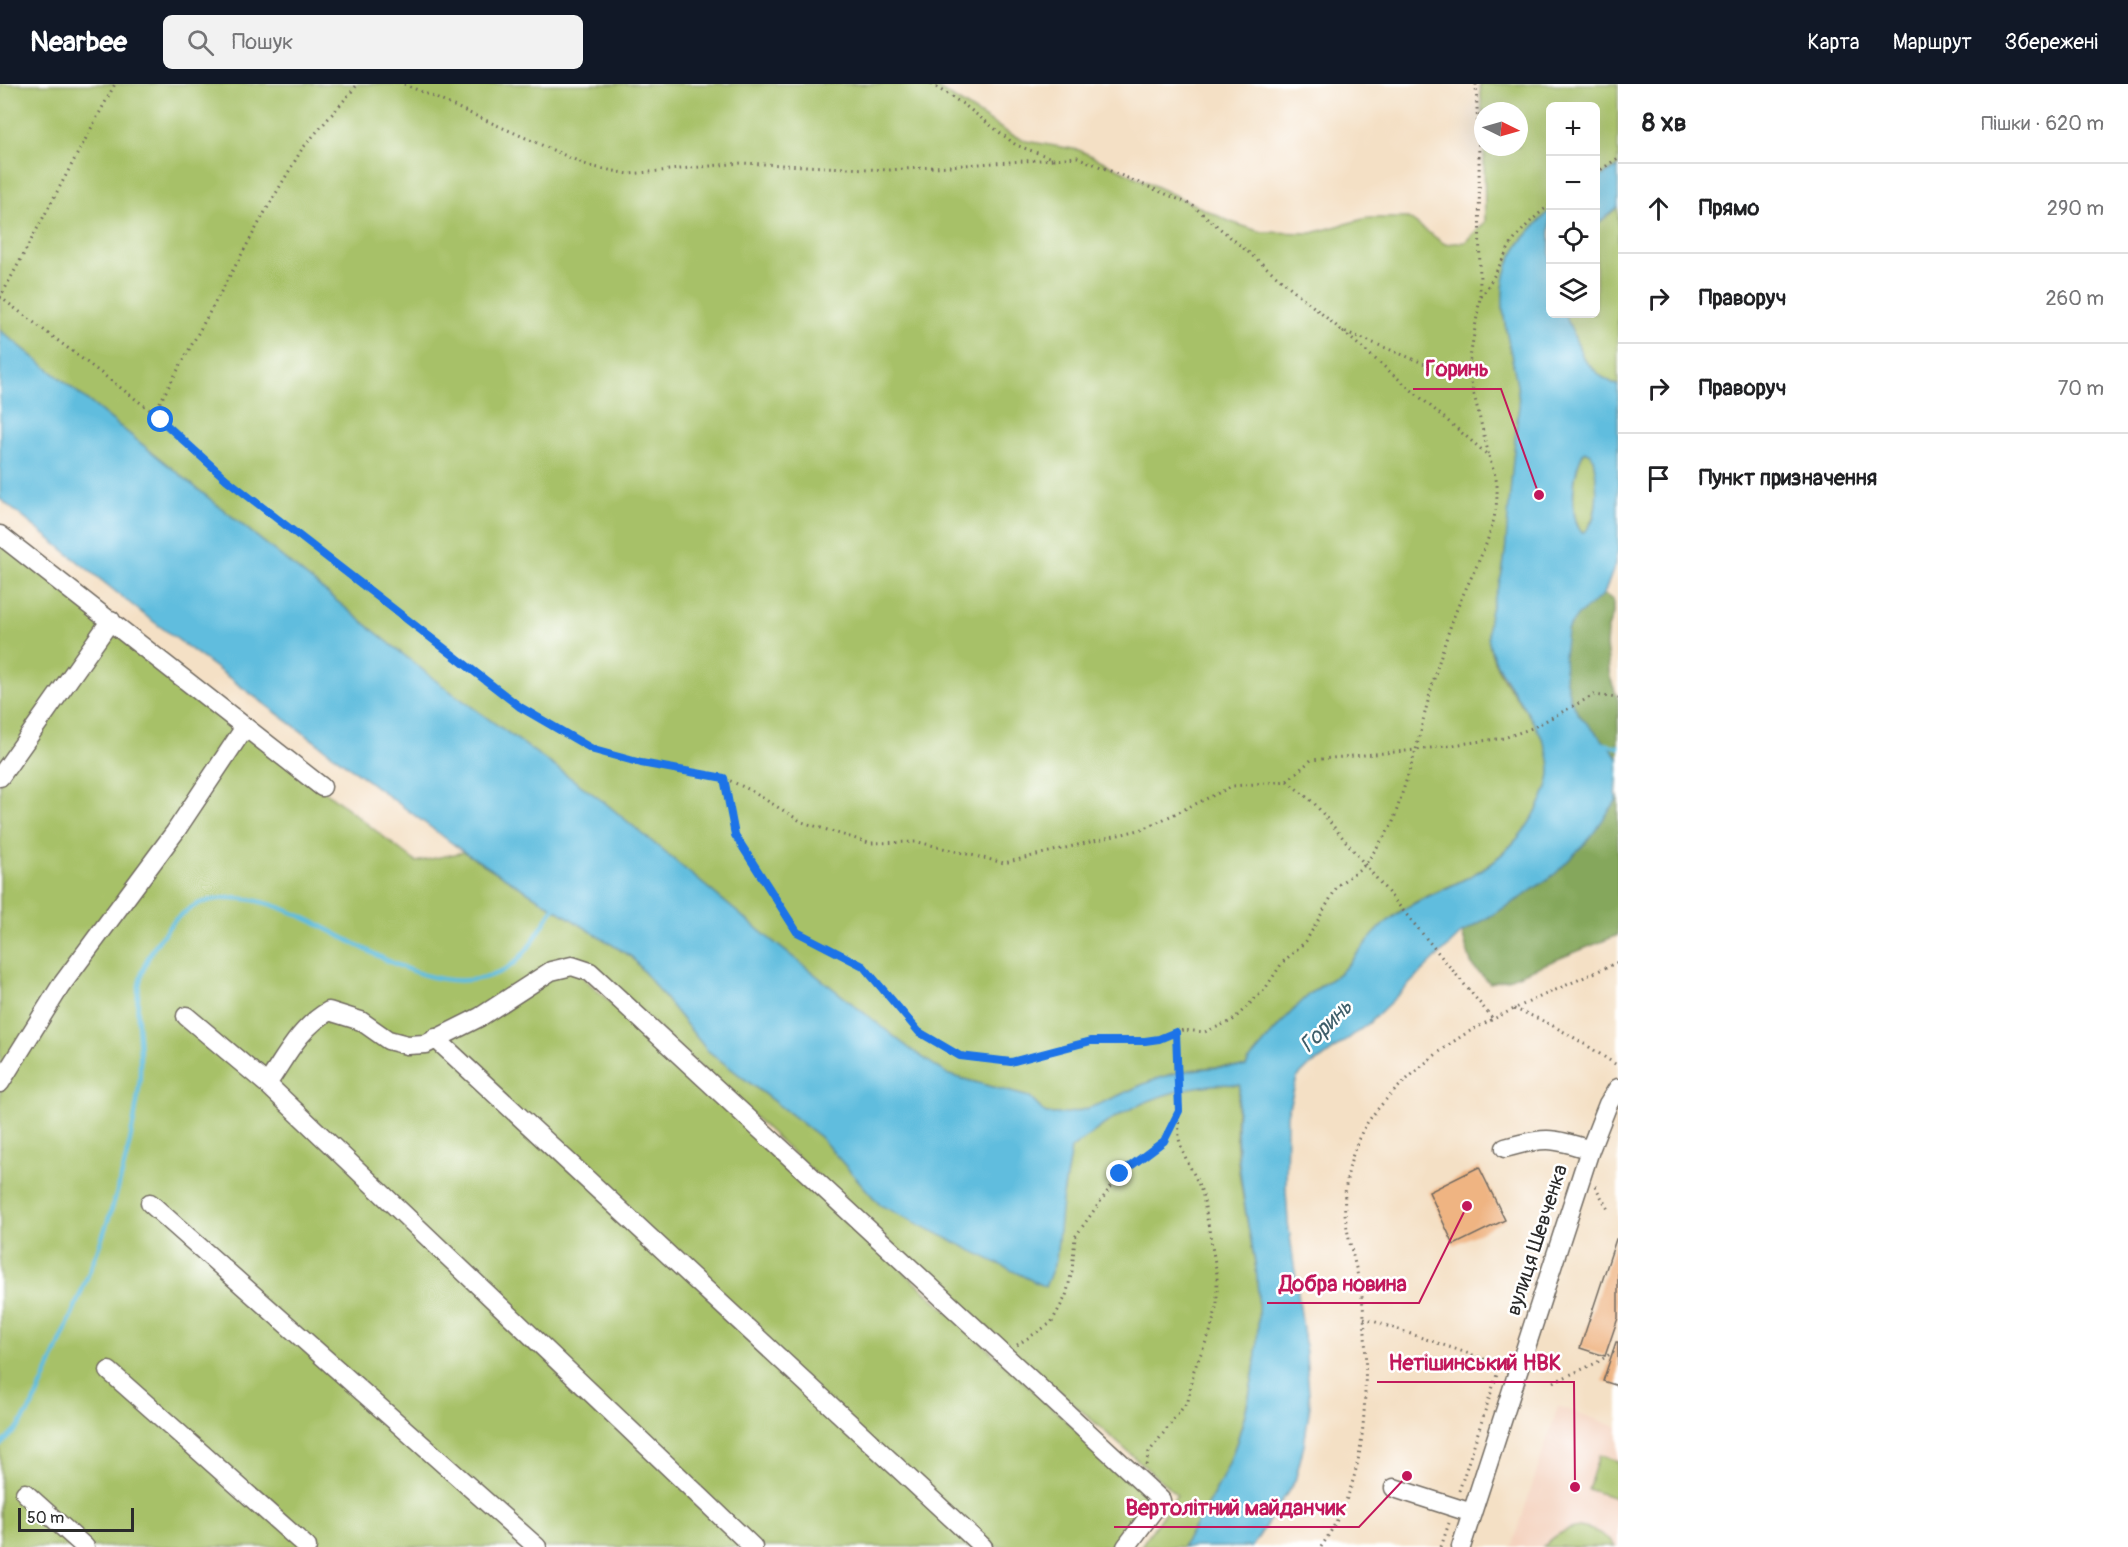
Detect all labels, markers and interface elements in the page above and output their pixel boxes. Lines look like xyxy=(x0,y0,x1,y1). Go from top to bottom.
search box xyxy=(163,15,583,69)
text: Nearbee xyxy=(30,25,127,60)
icon: search xyxy=(184,26,217,59)
text: Пошук xyxy=(232,28,293,56)
text: Карта xyxy=(1808,29,1860,56)
text: Маршрут xyxy=(1893,29,1972,56)
text: Збережені xyxy=(2005,29,2098,56)
north arrow xyxy=(1474,102,1528,156)
map controls xyxy=(1546,102,1600,318)
button: + xyxy=(1546,102,1600,156)
text: 8 хв xyxy=(1642,107,1687,139)
text: Пішки · 620 m xyxy=(1981,111,2104,136)
button: − xyxy=(1546,156,1600,210)
icon: ahead xyxy=(1642,192,1675,225)
text: Прямо xyxy=(1699,194,1759,222)
text: 290 m xyxy=(2047,196,2104,221)
button: locate xyxy=(1546,210,1600,264)
button: layers xyxy=(1546,264,1600,318)
icon: right xyxy=(1642,282,1675,315)
text: Праворуч xyxy=(1699,284,1786,312)
text: 260 m xyxy=(2045,286,2104,311)
callout: Горинь xyxy=(1413,349,1501,389)
text: Горинь xyxy=(1425,355,1489,383)
icon: right xyxy=(1642,372,1675,405)
text: Праворуч xyxy=(1699,374,1786,402)
text: 70 m xyxy=(2058,376,2104,401)
route start xyxy=(147,406,173,432)
icon: arrive xyxy=(1642,462,1675,495)
text: Пункт призначення xyxy=(1699,464,1877,492)
water label: Горинь xyxy=(1294,993,1359,1058)
route end xyxy=(1106,1160,1132,1186)
street label: вулиця Шевченка xyxy=(1500,1161,1574,1319)
callout: Добра новина xyxy=(1267,1263,1419,1303)
text: Добра новина xyxy=(1277,1270,1407,1298)
callout: Нетішинський НВК xyxy=(1377,1342,1574,1382)
text: Нетішинський НВК xyxy=(1389,1349,1561,1377)
callout: Вертолітний майданчик xyxy=(1114,1487,1359,1527)
text: Вертолітний майданчик xyxy=(1125,1494,1347,1522)
scale bar xyxy=(18,1505,134,1532)
text: 50 m xyxy=(27,1508,64,1528)

